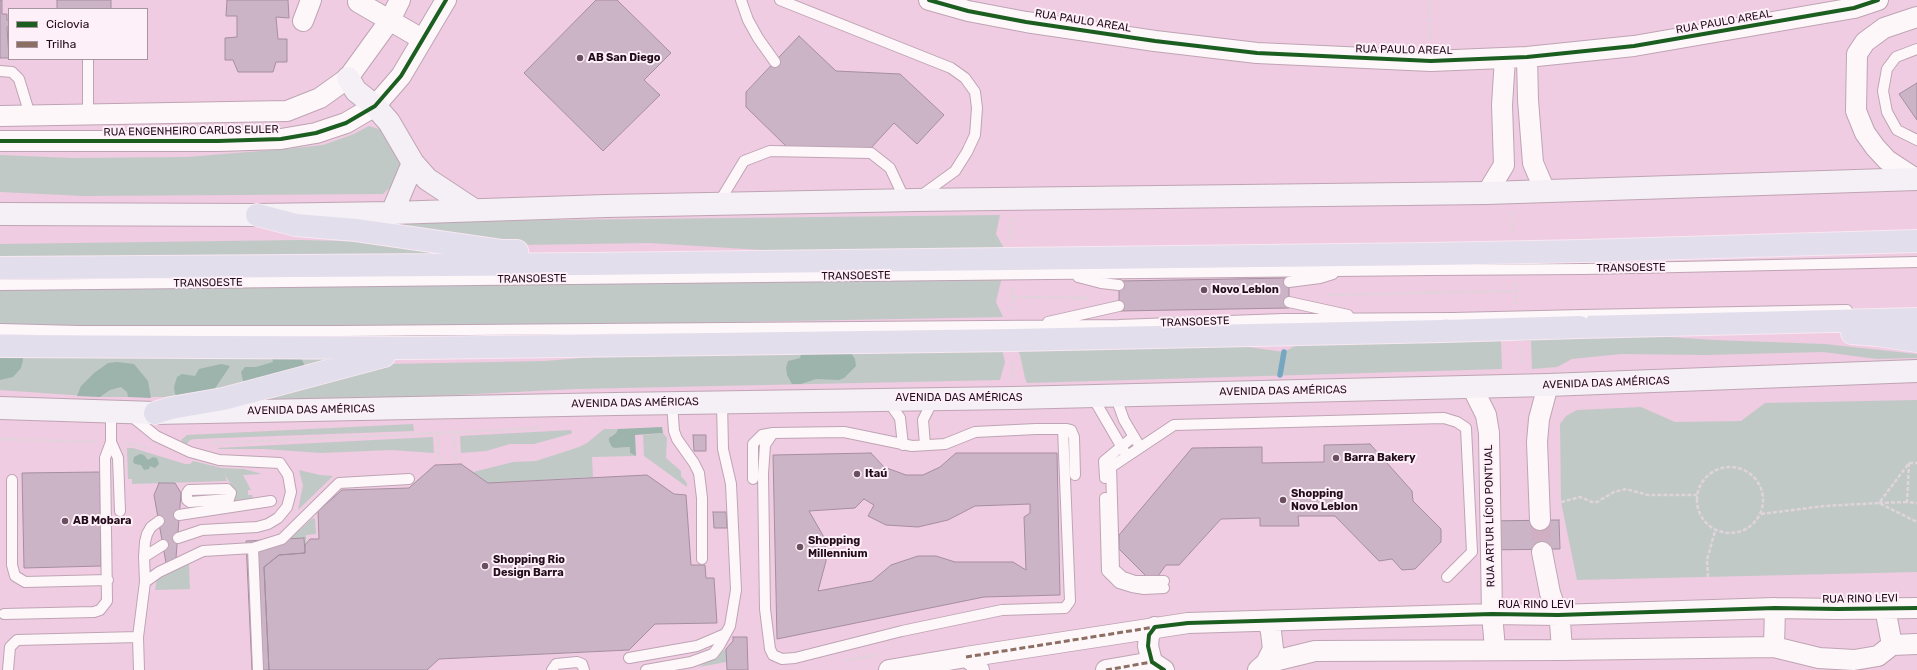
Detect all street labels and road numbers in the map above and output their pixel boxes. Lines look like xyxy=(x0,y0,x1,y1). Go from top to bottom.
street label: RUA PAULO AREAL xyxy=(1034,7,1132,35)
street label: RUA PAULO AREAL xyxy=(1675,7,1773,37)
street label: RUA PAULO AREAL xyxy=(1355,43,1453,57)
street label: RUA ENGENHEIRO CARLOS EULER xyxy=(103,123,279,139)
street label: TRANSOESTE xyxy=(1596,261,1666,275)
street label: TRANSOESTE xyxy=(821,269,891,283)
street label: TRANSOESTE xyxy=(497,272,567,286)
street label: TRANSOESTE xyxy=(173,276,243,290)
street label: TRANSOESTE xyxy=(1160,314,1230,330)
street label: AVENIDA DAS AMÉRICAS xyxy=(1542,374,1670,392)
street label: AVENIDA DAS AMÉRICAS xyxy=(1219,383,1347,399)
street label: AVENIDA DAS AMÉRICAS xyxy=(895,391,1023,405)
street label: AVENIDA DAS AMÉRICAS xyxy=(571,395,699,411)
street label: AVENIDA DAS AMÉRICAS xyxy=(247,402,375,418)
street label: RUA ARTUR LÍCIO PONTUAL xyxy=(1482,445,1498,587)
street label: RUA RINO LEVI xyxy=(1822,592,1898,606)
street label: RUA RINO LEVI xyxy=(1498,598,1574,612)

